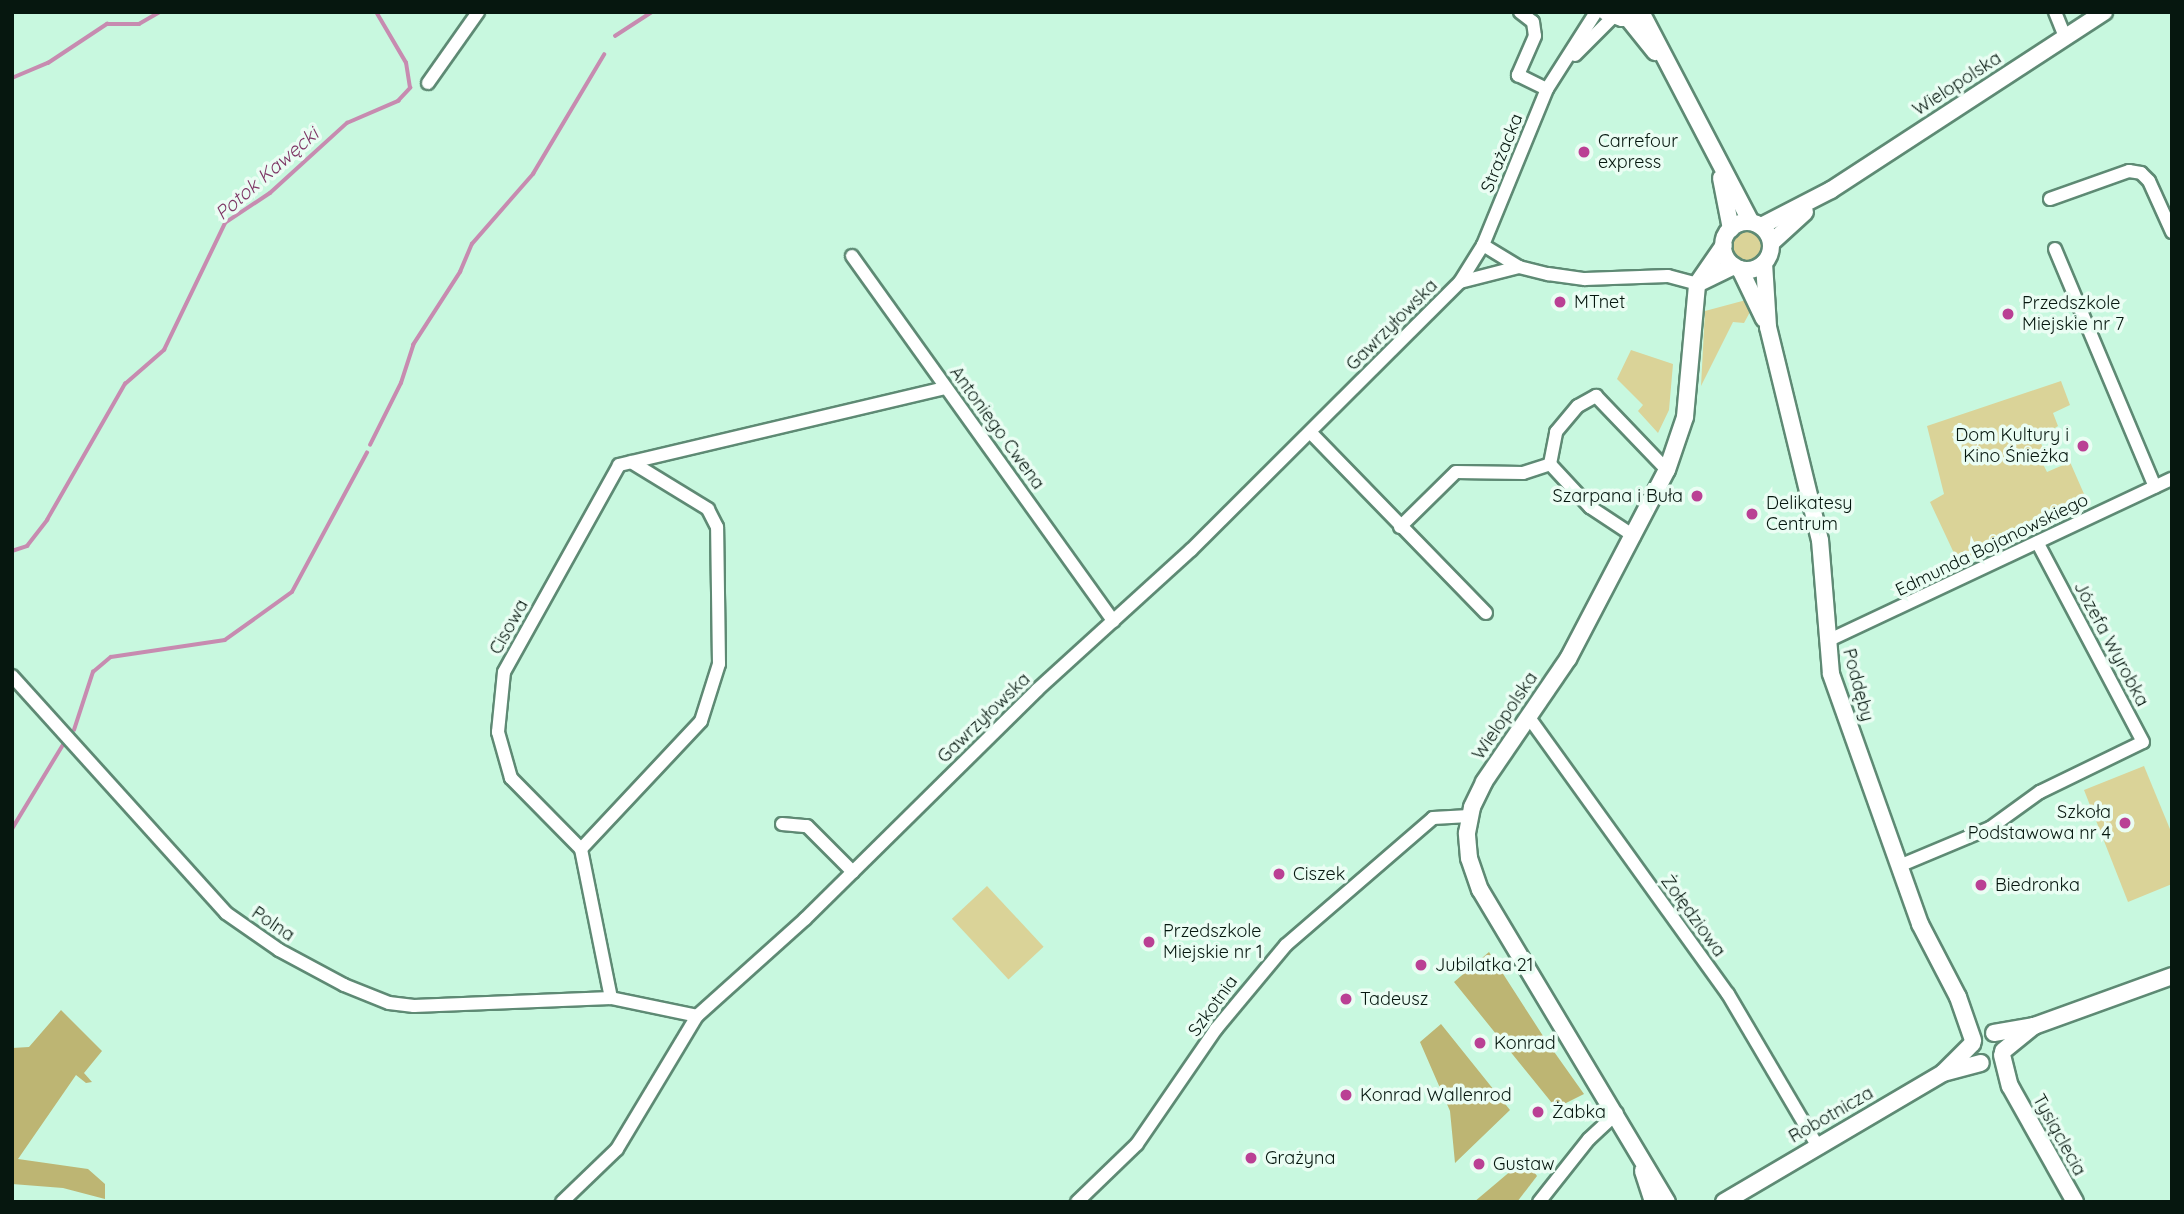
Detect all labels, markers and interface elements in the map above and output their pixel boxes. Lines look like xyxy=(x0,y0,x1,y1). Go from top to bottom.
street label: Wielopolska xyxy=(1909,47,2005,121)
street label: Strażacka xyxy=(1476,110,1528,196)
water label: Potok Kawęcki xyxy=(211,123,323,225)
place label: Carrefour express xyxy=(1598,131,1678,174)
marker: Carrefour express xyxy=(1576,144,1592,160)
street label: Gawrzyłowska xyxy=(1342,275,1442,375)
place label: MTnet xyxy=(1574,291,1625,313)
place label: Przedszkole Miejskie nr 7 xyxy=(2022,293,2124,336)
marker: MTnet xyxy=(1552,294,1568,310)
marker: Przedszkole Miejskie nr 7 xyxy=(2000,306,2016,322)
street label: Antoniego Cwena xyxy=(945,362,1049,494)
place label: Dom Kultury i Kino Śnieżka xyxy=(1955,425,2069,467)
marker: Dom Kultury i Kino Śnieżka xyxy=(2075,438,2091,454)
place label: Szarpana i Buła xyxy=(1553,485,1683,507)
marker: Szarpana i Buła xyxy=(1689,488,1705,504)
street label: Edmunda Bojanowskiego xyxy=(1892,489,2092,601)
place label: Delikatesy Centrum xyxy=(1766,493,1853,536)
marker: Delikatesy Centrum xyxy=(1744,506,1760,522)
street label: Józefa Wyrobka xyxy=(2069,578,2153,710)
street label: Cisowa xyxy=(485,596,533,658)
street label: Poddęby xyxy=(1838,646,1878,724)
street label: Gawrzyłowska xyxy=(933,668,1035,768)
street label: Wielopolska xyxy=(1468,668,1542,764)
place label: Szkoła Podstawowa nr 4 xyxy=(1968,802,2111,844)
marker: Szkoła Podstawowa nr 4 xyxy=(2117,815,2133,831)
place label: Ciszek xyxy=(1293,863,1345,885)
marker: Ciszek xyxy=(1271,866,1287,882)
street label: Żołędziowa xyxy=(1656,871,1730,961)
place label: Biedronka xyxy=(1995,874,2080,896)
marker: Biedronka xyxy=(1973,877,1989,893)
street label: Polna xyxy=(248,902,298,946)
place label: Przedszkole Miejskie nr 1 xyxy=(1163,921,1263,964)
marker: Przedszkole Miejskie nr 1 xyxy=(1141,934,1157,950)
place label: Jubilatka 21 xyxy=(1435,954,1533,976)
marker: Jubilatka 21 xyxy=(1413,957,1429,973)
street label: Szkotnia xyxy=(1184,971,1242,1041)
place label: Tadeusz xyxy=(1360,988,1428,1010)
marker: Tadeusz xyxy=(1338,991,1354,1007)
place label: Konrad xyxy=(1494,1032,1556,1054)
marker: Konrad xyxy=(1472,1035,1488,1051)
street label: Robotnicza xyxy=(1785,1082,1877,1148)
place label: Konrad Wallenrod xyxy=(1360,1084,1512,1106)
marker: Konrad Wallenrod xyxy=(1338,1087,1354,1103)
street label: Tysiąclecia xyxy=(2028,1090,2090,1180)
place label: Żabka xyxy=(1552,1101,1606,1123)
marker: Żabka xyxy=(1530,1104,1546,1120)
place label: Grażyna xyxy=(1265,1147,1335,1169)
marker: Grażyna xyxy=(1243,1150,1259,1166)
place label: Gustaw xyxy=(1493,1153,1555,1175)
marker: Gustaw xyxy=(1471,1156,1487,1172)

